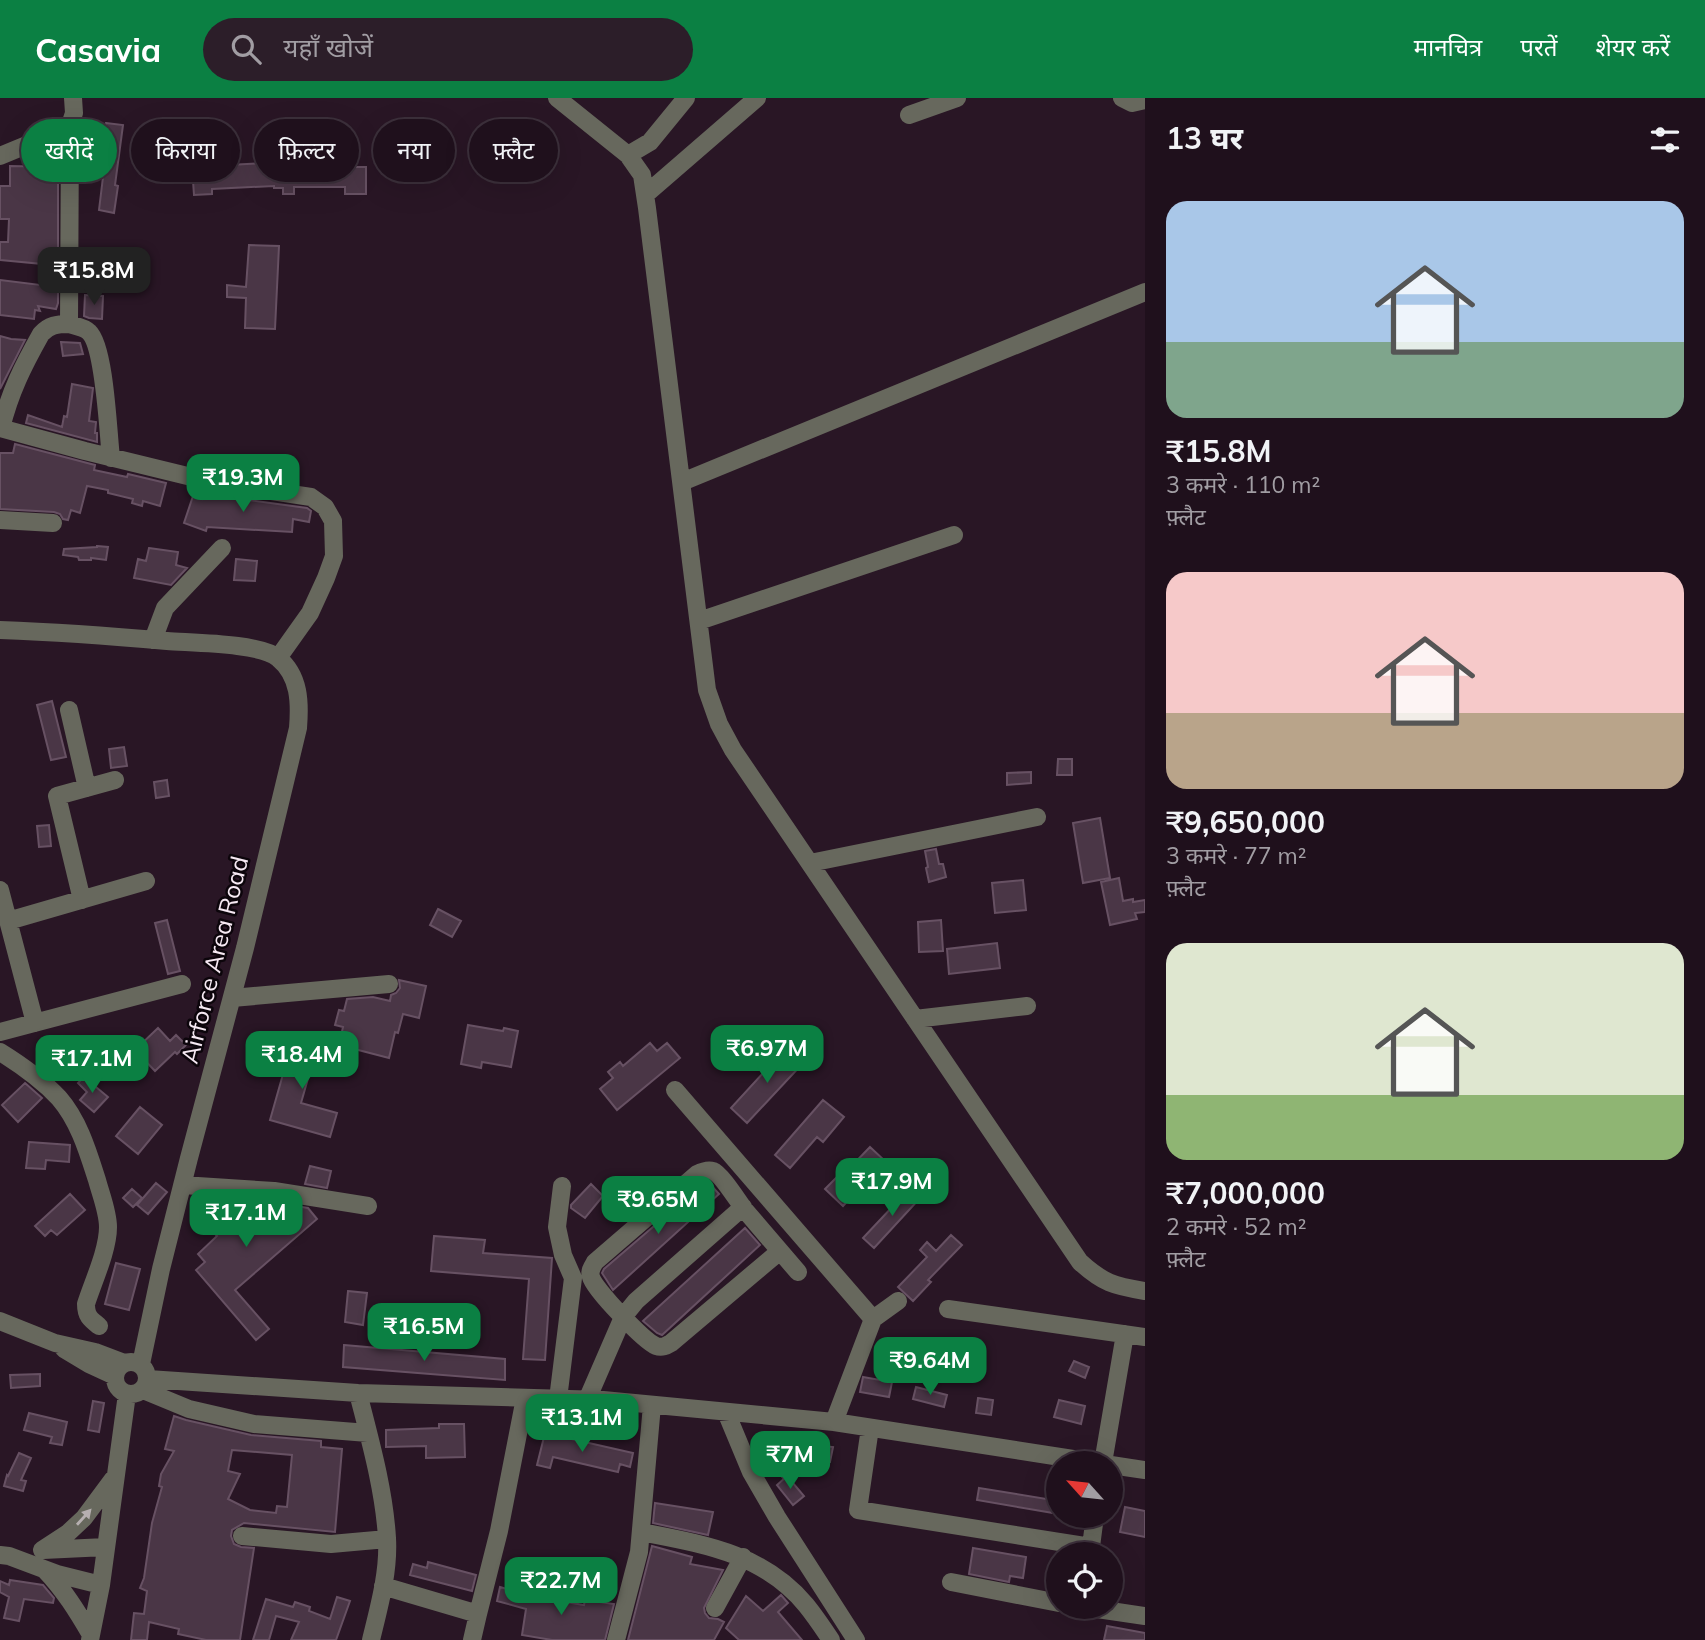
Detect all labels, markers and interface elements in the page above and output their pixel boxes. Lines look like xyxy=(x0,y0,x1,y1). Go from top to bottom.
search box xyxy=(203,18,693,81)
text: Casavia xyxy=(35,29,161,70)
icon: search xyxy=(227,30,265,68)
text: यहाँ खोजें xyxy=(283,31,373,64)
text: मानचित्र xyxy=(1414,32,1482,62)
text: परतें xyxy=(1520,32,1557,62)
text: शेयर करें xyxy=(1595,32,1670,62)
chip: खरीदें xyxy=(21,119,117,182)
chip: किराया xyxy=(131,119,240,182)
chip: फ़िल्टर xyxy=(254,119,359,182)
chip: नया xyxy=(373,119,455,182)
chip: फ़्लैट xyxy=(469,119,558,182)
text: 13 घर xyxy=(1166,119,1243,157)
icon: filters xyxy=(1646,121,1684,159)
icon: home xyxy=(1362,247,1488,373)
pin: ₹15.8M xyxy=(37,248,151,307)
text: ₹15.8M xyxy=(54,255,134,284)
text: ₹15.8M xyxy=(1166,432,1272,470)
pin: ₹19.3M xyxy=(186,454,300,514)
text: ₹19.3M xyxy=(203,462,283,491)
text: 3 कमरे · 110 m² xyxy=(1166,470,1320,499)
text: फ़्लैट xyxy=(1166,502,1206,531)
icon: home xyxy=(1362,618,1488,744)
text: ₹9,650,000 xyxy=(1166,803,1325,841)
text: 3 कमरे · 77 m² xyxy=(1166,841,1306,870)
street label: Airforce Area Road xyxy=(174,853,254,1066)
text: फ़्लैट xyxy=(1166,873,1206,902)
icon: home xyxy=(1362,989,1488,1115)
pin: ₹6.97M xyxy=(710,1026,824,1085)
pin: ₹18.4M xyxy=(245,1032,359,1091)
text: ₹6.97M xyxy=(727,1033,807,1062)
pin: ₹17.1M xyxy=(35,1035,149,1095)
text: ₹18.4M xyxy=(262,1039,342,1068)
text: ₹17.1M xyxy=(52,1043,132,1072)
pin: ₹17.9M xyxy=(835,1158,949,1218)
text: ₹17.9M xyxy=(852,1166,932,1195)
text: ₹7,000,000 xyxy=(1166,1174,1325,1212)
pin: ₹9.65M xyxy=(601,1176,715,1236)
text: ₹9.65M xyxy=(618,1184,698,1213)
pin: ₹17.1M xyxy=(189,1190,303,1249)
text: ₹17.1M xyxy=(206,1197,286,1226)
text: 2 कमरे · 52 m² xyxy=(1166,1212,1306,1241)
text: फ़्लैट xyxy=(1166,1244,1206,1273)
pin: ₹16.5M xyxy=(367,1304,481,1363)
text: ₹16.5M xyxy=(384,1311,464,1340)
pin: ₹9.64M xyxy=(873,1338,987,1397)
text: ₹9.64M xyxy=(890,1345,970,1374)
pin: ₹13.1M xyxy=(525,1394,639,1454)
text: ₹13.1M xyxy=(542,1402,622,1431)
pin: ₹7M xyxy=(756,1432,824,1491)
text: ₹7M xyxy=(766,1439,814,1468)
north arrow xyxy=(1046,1451,1124,1528)
map controls xyxy=(1046,1451,1123,1619)
one-way arrow xyxy=(76,1508,92,1526)
button: locate xyxy=(1046,1542,1123,1619)
pin: ₹22.7M xyxy=(504,1558,618,1617)
text: ₹22.7M xyxy=(521,1565,601,1594)

